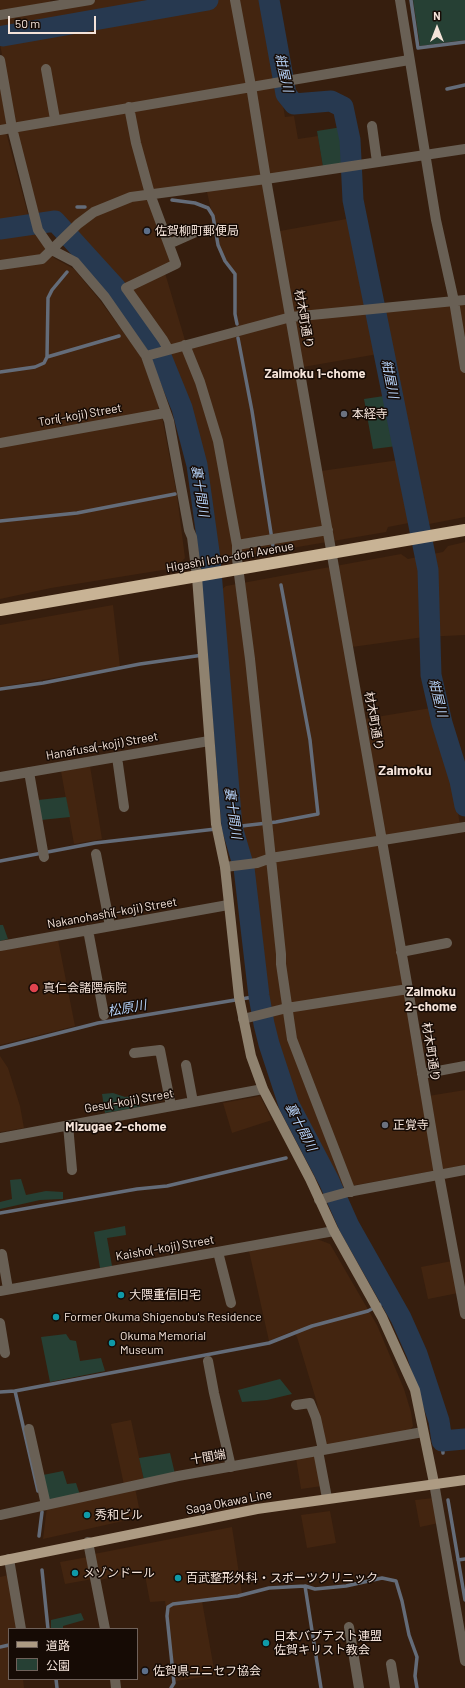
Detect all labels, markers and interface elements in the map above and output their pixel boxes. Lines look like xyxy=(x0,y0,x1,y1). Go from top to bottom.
scale bar xyxy=(10,8,98,34)
north arrow xyxy=(417,8,457,48)
text: N xyxy=(433,9,441,22)
text: 50 m xyxy=(15,16,40,30)
water label: 紺屋川 xyxy=(272,52,296,94)
place label: 佐賀柳町郵便局 xyxy=(155,224,239,238)
marker: 佐賀柳町郵便局 xyxy=(142,226,152,236)
street label: 材木町通り xyxy=(292,288,316,350)
water label: 紺屋川 xyxy=(379,358,401,400)
district label: Zaimoku 1-chome xyxy=(264,366,366,382)
street label: Tori(-koji) Street xyxy=(37,401,123,429)
place label: 本経寺 xyxy=(352,407,388,421)
marker: 本経寺 xyxy=(339,409,349,419)
water label: 裏十間川 xyxy=(188,464,212,518)
street label: Higashi Icho-dori Avenue xyxy=(165,539,295,575)
water label: 紺屋川 xyxy=(426,677,450,719)
street label: 材木町通り xyxy=(362,690,386,752)
street label: Hanafusa(-koji) Street xyxy=(45,729,159,763)
district label: Zaimoku xyxy=(378,762,432,778)
water label: 裏十間川 xyxy=(222,786,244,840)
street label: Nakanohashi(-koji) Street xyxy=(46,894,178,932)
place label: 真仁会諸隈病院 xyxy=(43,981,127,995)
marker: 真仁会諸隈病院 xyxy=(28,982,40,994)
district label: Zaimoku 2-chome xyxy=(405,984,457,1015)
water label: 松原川 xyxy=(106,997,148,1019)
street label: 材木町通り xyxy=(419,1021,443,1083)
street label: Gesu(-koji) Street xyxy=(83,1086,175,1116)
water label: 裏十間川 xyxy=(282,1100,320,1154)
place label: 正覚寺 xyxy=(393,1118,429,1132)
district label: Mizugae 2-chome xyxy=(65,1119,167,1135)
marker: 正覚寺 xyxy=(380,1120,390,1130)
street label: Kaisho(-koji) Street xyxy=(115,1232,215,1264)
place label: 大隈重信旧宅 xyxy=(129,1288,201,1302)
marker: 大隈重信旧宅 xyxy=(116,1290,126,1300)
place label: Former Okuma Shigenobu's Residence xyxy=(64,1310,262,1324)
marker: Former Okuma Shigenobu's Residence xyxy=(51,1312,61,1322)
place label: Okuma Memorial Museum xyxy=(120,1329,206,1357)
marker: Okuma Memorial Museum xyxy=(107,1338,117,1348)
street label: 十間端 xyxy=(189,1447,227,1467)
street label: Saga Okawa Line xyxy=(185,1487,273,1517)
place label: 秀和ビル xyxy=(95,1508,143,1522)
marker: 秀和ビル xyxy=(82,1510,92,1520)
place label: メゾンドール xyxy=(83,1566,155,1580)
marker: メゾンドール xyxy=(70,1568,80,1578)
place label: 百武整形外科・スポーツクリニック xyxy=(186,1571,378,1585)
marker: 百武整形外科・スポーツクリニック xyxy=(173,1573,183,1583)
legend xyxy=(8,1628,138,1680)
place label: 日本バプテスト連盟 佐賀キリスト教会 xyxy=(274,1629,382,1657)
text: 道路 xyxy=(46,1638,70,1652)
marker: 日本バプテスト連盟 佐賀キリスト教会 xyxy=(261,1638,271,1648)
text: 公園 xyxy=(46,1658,70,1672)
place label: 佐賀県ユニセフ協会 xyxy=(153,1664,261,1678)
marker: 佐賀県ユニセフ協会 xyxy=(140,1666,150,1676)

